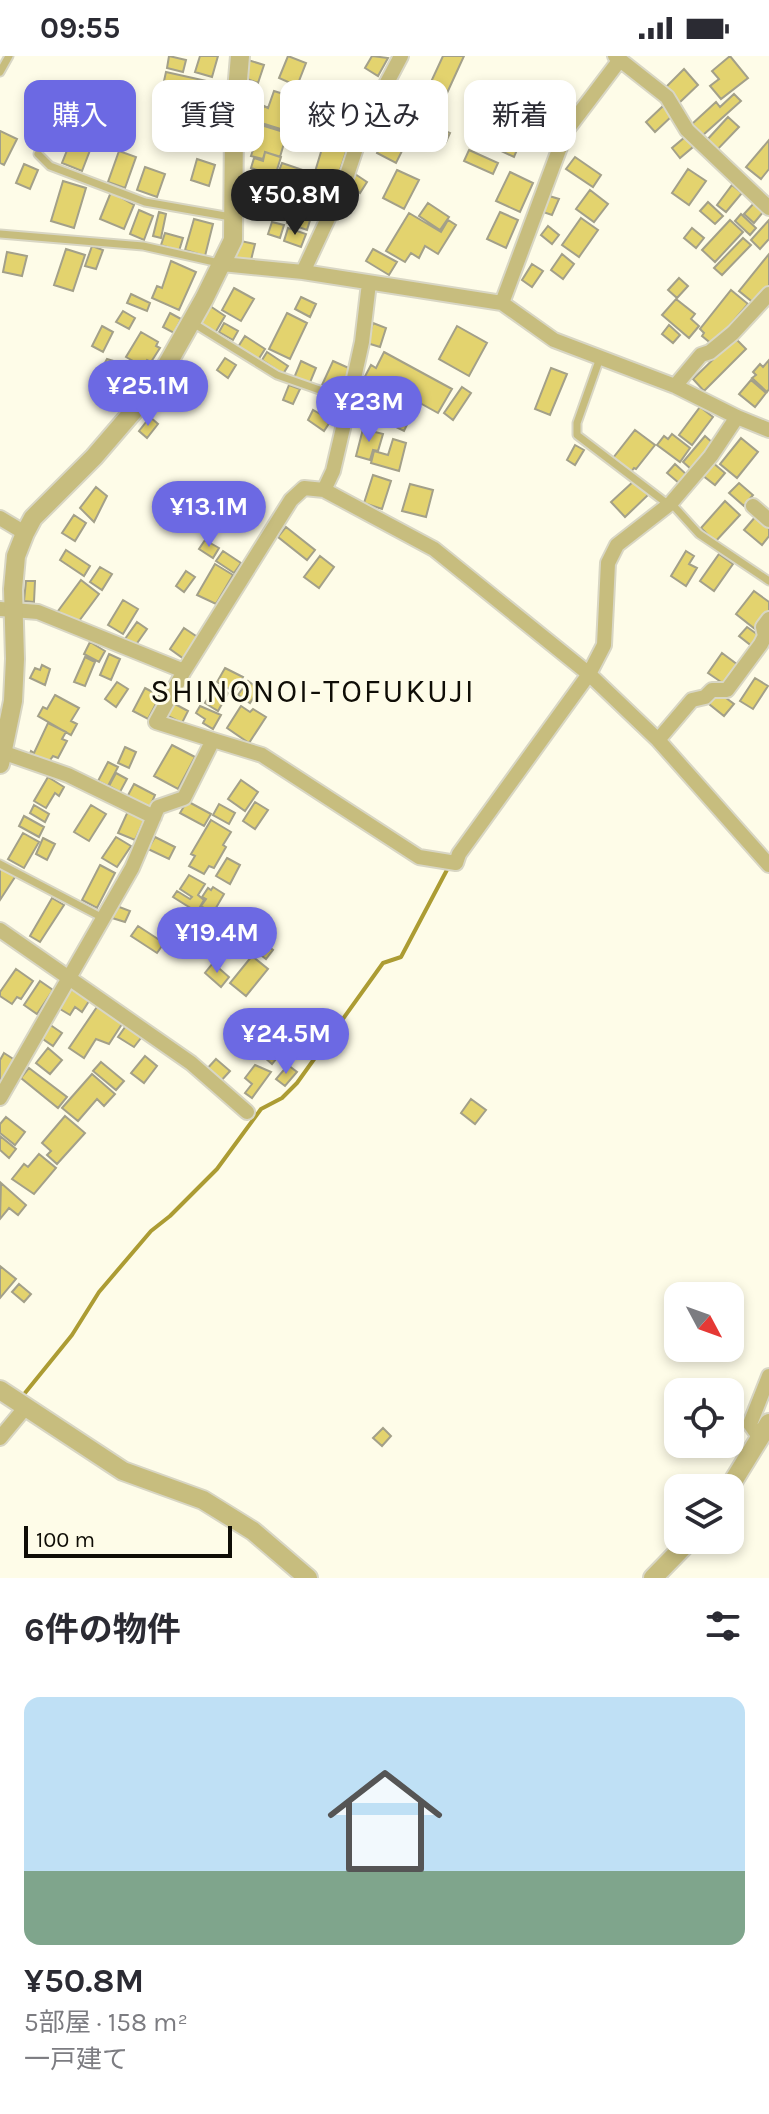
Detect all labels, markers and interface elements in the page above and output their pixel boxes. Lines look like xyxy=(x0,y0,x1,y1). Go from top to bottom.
text: 09:55 xyxy=(40,10,120,46)
chip: 購入 xyxy=(24,80,136,152)
chip: 賃貸 xyxy=(152,80,264,152)
chip: 絞り込み xyxy=(280,80,448,152)
chip: 新着 xyxy=(464,80,576,152)
pin: ¥50.8M xyxy=(230,169,360,237)
text: ¥50.8M xyxy=(249,179,341,210)
pin: ¥25.1M xyxy=(83,360,213,428)
text: ¥25.1M xyxy=(106,370,190,401)
pin: ¥23M xyxy=(322,376,416,444)
text: ¥23M xyxy=(334,386,404,417)
pin: ¥13.1M xyxy=(144,481,274,549)
text: ¥13.1M xyxy=(170,491,248,522)
district label: SHINONOI-TOFUKUJI xyxy=(150,673,476,710)
pin: ¥19.4M xyxy=(152,907,282,975)
text: ¥19.4M xyxy=(175,917,259,948)
pin: ¥24.5M xyxy=(221,1008,351,1076)
text: ¥24.5M xyxy=(241,1018,331,1049)
north arrow xyxy=(664,1282,744,1362)
map controls xyxy=(664,1282,744,1554)
button: locate xyxy=(664,1378,744,1458)
button: layers xyxy=(664,1474,744,1554)
scale bar xyxy=(24,1522,232,1558)
text: 100 m xyxy=(36,1527,95,1553)
icon: filters xyxy=(701,1604,745,1648)
text: 6件の物件 xyxy=(24,1610,181,1650)
icon: home xyxy=(313,1749,457,1893)
text: ¥50.8M xyxy=(24,1961,144,2001)
text: 5部屋 · 158 m² xyxy=(24,2007,188,2038)
text: 一戸建て xyxy=(24,2044,128,2075)

